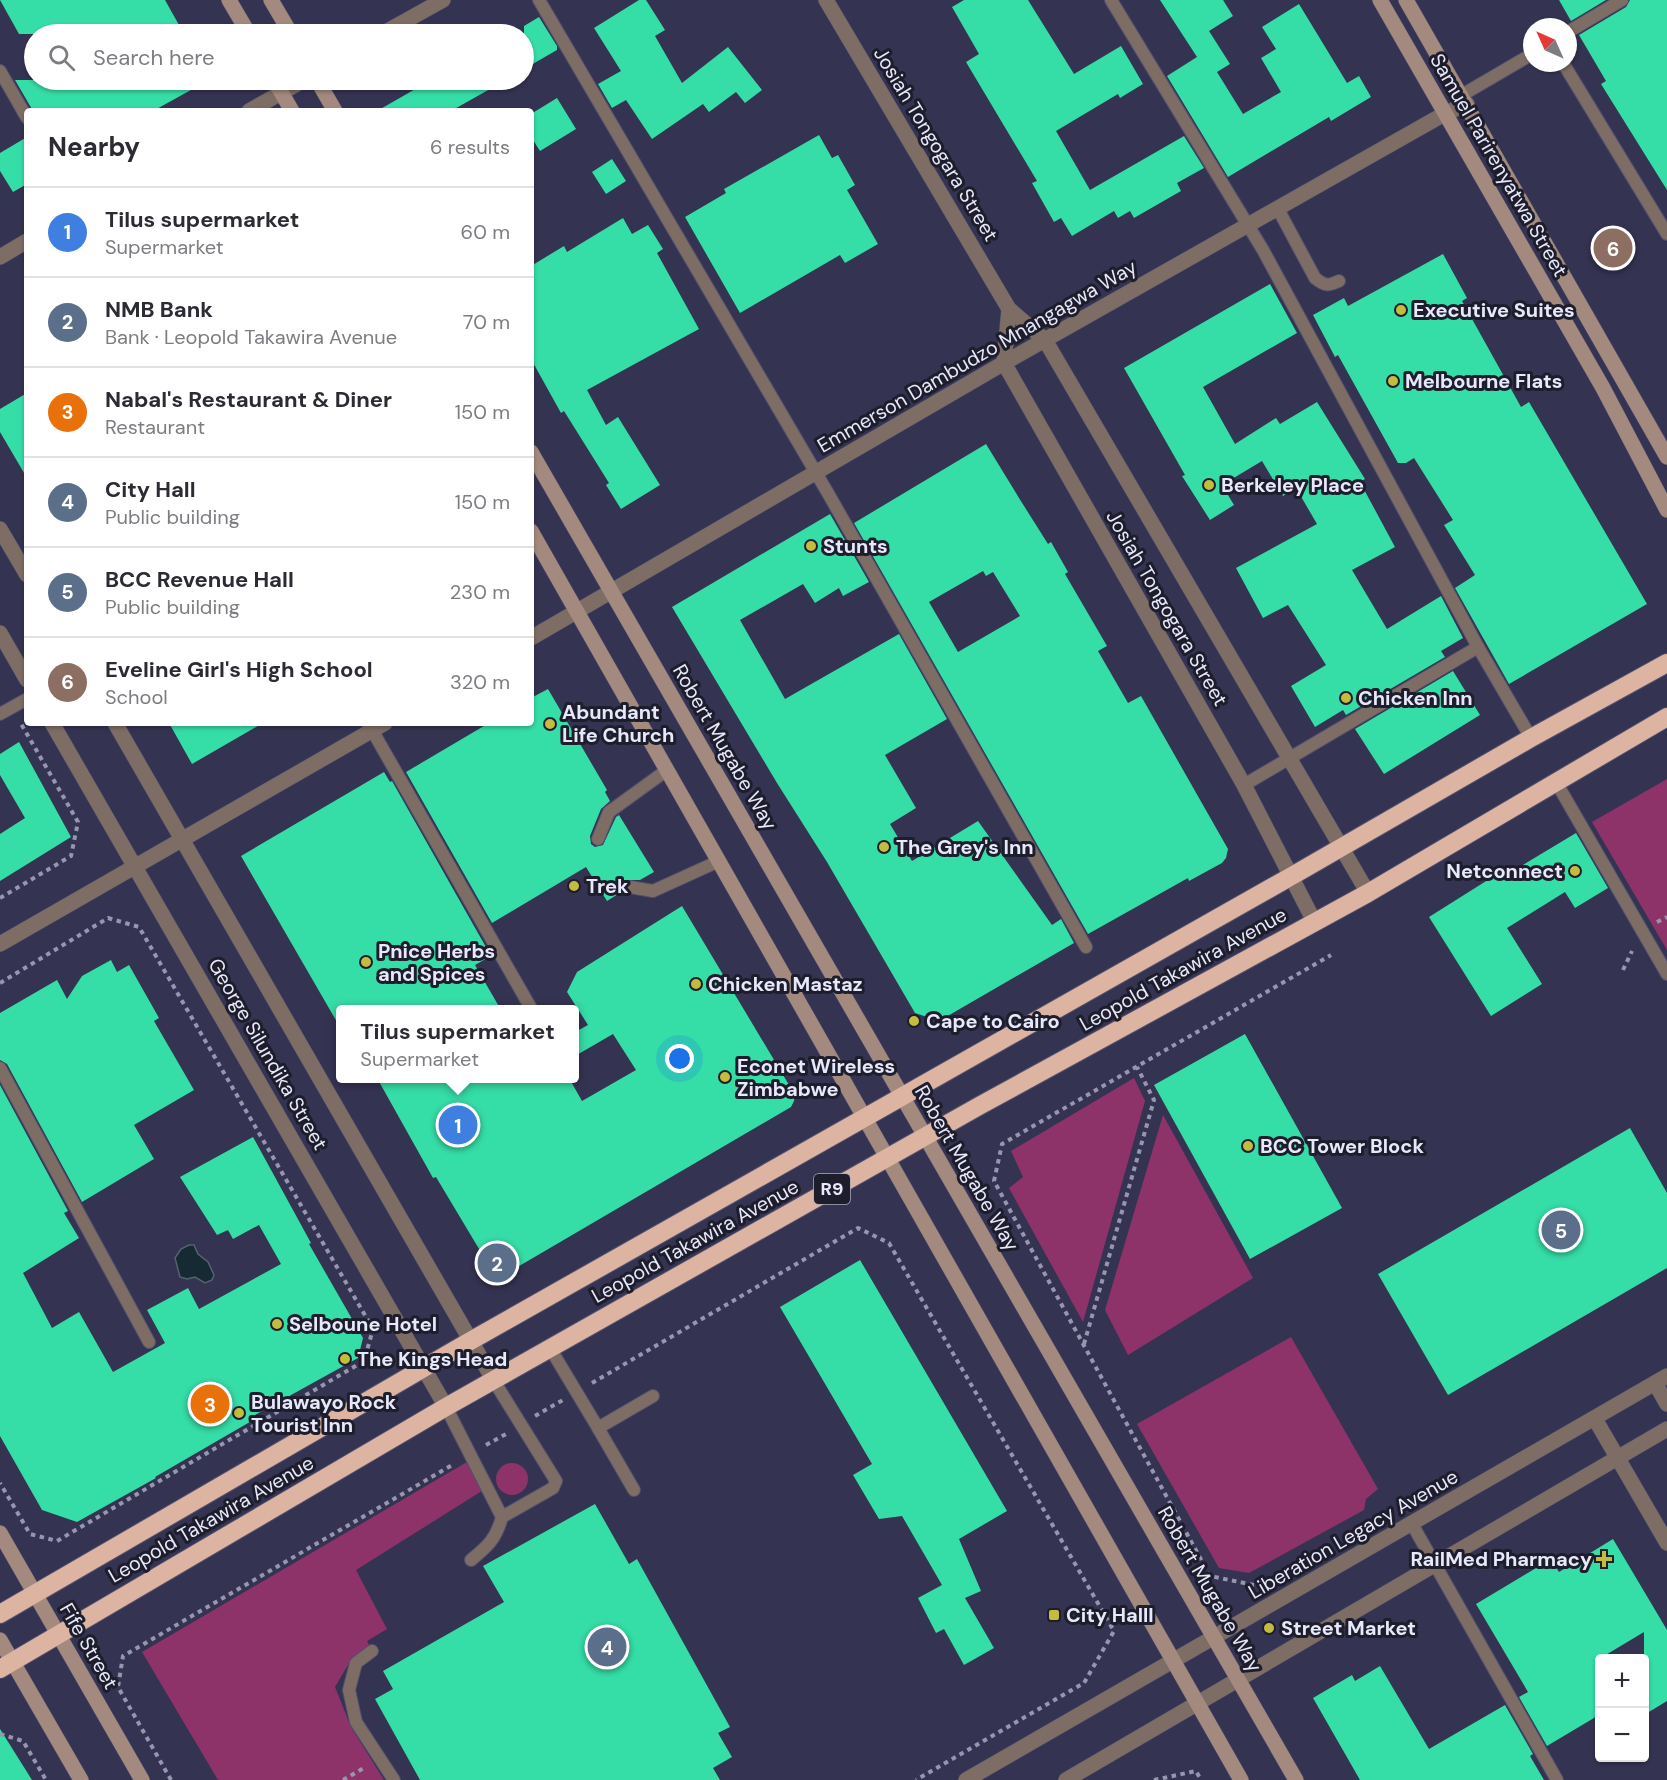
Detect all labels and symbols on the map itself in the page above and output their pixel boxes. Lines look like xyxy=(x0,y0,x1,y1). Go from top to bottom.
north arrow xyxy=(1523,18,1577,72)
street label: Josiah Tongogara Street xyxy=(868,42,1004,246)
street label: Samuel Parirenyatwa Street xyxy=(1424,49,1574,281)
pin: 6 xyxy=(1594,226,1632,270)
street label: Emmerson Dambudzo Mnangagwa Way xyxy=(813,254,1141,458)
place label: Executive Suites xyxy=(1413,297,1575,323)
marker: Executive Suites xyxy=(1394,303,1408,317)
place label: Melbourne Flats xyxy=(1405,368,1562,394)
marker: Melbourne Flats xyxy=(1386,374,1400,388)
place label: Berkeley Place xyxy=(1221,472,1364,498)
marker: Berkeley Place xyxy=(1202,478,1216,492)
street label: Josiah Tongogara Street xyxy=(1100,505,1234,711)
place label: Stunts xyxy=(823,533,888,559)
marker: Stunts xyxy=(804,539,818,553)
street label: Robert Mugabe Way xyxy=(667,659,783,835)
place label: Chicken Inn xyxy=(1358,685,1473,711)
marker: Chicken Inn xyxy=(1339,691,1353,705)
place label: Abundant Life Church xyxy=(562,699,674,748)
marker: Abundant Life Church xyxy=(543,717,557,731)
place label: The Grey's Inn xyxy=(896,834,1034,860)
marker: The Grey's Inn xyxy=(877,840,891,854)
place label: Netconnect xyxy=(1446,858,1563,884)
marker: Netconnect xyxy=(1568,864,1582,878)
place label: Trek xyxy=(586,873,629,899)
marker: Trek xyxy=(567,879,581,893)
street label: Leopold Takawira Avenue xyxy=(1075,901,1291,1037)
place label: Pnice Herbs and Spices xyxy=(378,938,495,987)
street label: George Silundika Street xyxy=(202,954,334,1155)
marker: Pnice Herbs and Spices xyxy=(359,955,373,969)
place label: Chicken Mastaz xyxy=(708,971,863,997)
marker: Chicken Mastaz xyxy=(689,977,703,991)
place label: Cape to Cairo xyxy=(926,1008,1060,1034)
marker: Cape to Cairo xyxy=(907,1014,921,1028)
your location xyxy=(665,1044,694,1073)
place label: Econet Wireless Zimbabwe xyxy=(737,1053,895,1102)
marker: Econet Wireless Zimbabwe xyxy=(718,1070,732,1084)
street label: Robert Mugabe Way xyxy=(909,1080,1025,1256)
pin: 1 xyxy=(438,1102,478,1148)
place label: BCC Tower Block xyxy=(1260,1133,1424,1159)
marker: BCC Tower Block xyxy=(1241,1139,1255,1153)
street label: Leopold Takawira Avenue xyxy=(587,1173,803,1309)
road number: R9 xyxy=(814,1174,850,1204)
pin: 5 xyxy=(1542,1208,1580,1252)
pin: 2 xyxy=(478,1240,516,1286)
place label: Selboune Hotel xyxy=(289,1311,437,1337)
marker: Selboune Hotel xyxy=(270,1317,284,1331)
place label: The Kings Head xyxy=(357,1346,507,1372)
marker: The Kings Head xyxy=(338,1352,352,1366)
pin: 3 xyxy=(190,1382,230,1426)
place label: Bulawayo Rock Tourist Inn xyxy=(251,1389,397,1438)
marker: Bulawayo Rock Tourist Inn xyxy=(232,1406,246,1420)
street label: Leopold Takawira Avenue xyxy=(104,1449,318,1589)
street label: Liberation Legacy Avenue xyxy=(1244,1463,1462,1605)
street label: Robert Mugabe Way xyxy=(1152,1501,1268,1677)
place label: RailMed Pharmacy xyxy=(1410,1546,1592,1572)
marker: RailMed Pharmacy xyxy=(1597,1552,1611,1566)
street label: Fife Street xyxy=(54,1598,124,1694)
place label: City Halll xyxy=(1066,1602,1154,1628)
marker: City Halll xyxy=(1047,1608,1061,1622)
place label: Street Market xyxy=(1281,1615,1416,1641)
marker: Street Market xyxy=(1262,1621,1276,1635)
pin: 4 xyxy=(588,1624,626,1670)

